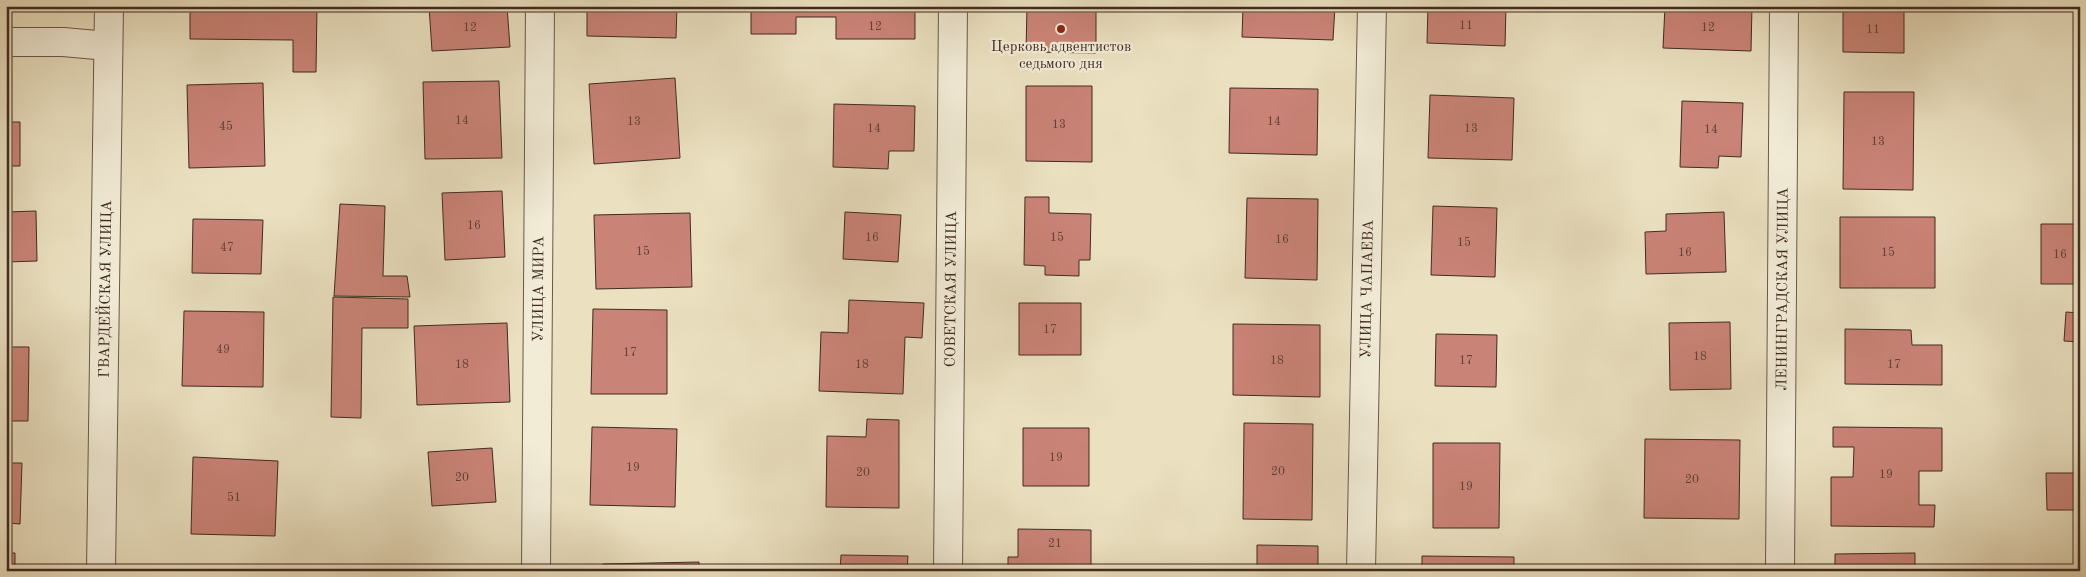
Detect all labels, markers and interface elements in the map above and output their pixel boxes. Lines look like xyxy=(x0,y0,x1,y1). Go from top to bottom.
house number: 11 xyxy=(1459,20,1473,32)
house number: 12 xyxy=(868,21,882,33)
house number: 12 xyxy=(463,22,477,34)
house number: 12 xyxy=(1701,22,1715,34)
marker: Церковь адвентистов седьмого дня xyxy=(1055,23,1067,35)
house number: 11 xyxy=(1866,24,1880,36)
place label: Церковь адвентистов седьмого дня xyxy=(991,40,1131,72)
house number: 14 xyxy=(455,115,469,127)
house number: 13 xyxy=(627,116,641,128)
house number: 14 xyxy=(1267,116,1281,128)
house number: 13 xyxy=(1052,119,1066,131)
house number: 45 xyxy=(219,120,233,133)
house number: 14 xyxy=(867,123,881,135)
house number: 13 xyxy=(1464,123,1478,135)
house number: 14 xyxy=(1704,124,1718,136)
house number: 13 xyxy=(1871,136,1885,148)
street label: ЛЕНИНГРАДСКАЯ УЛИЦА xyxy=(1775,187,1792,391)
street label: ГВАРДЕЙСКАЯ УЛИЦА xyxy=(95,200,115,378)
street label: СОВЕТСКАЯ УЛИЦА xyxy=(944,210,960,367)
street label: УЛИЦА ЧАПАЕВА xyxy=(1359,219,1377,358)
house number: 16 xyxy=(467,220,481,232)
house number: 15 xyxy=(1050,231,1064,244)
house number: 16 xyxy=(865,232,879,244)
house number: 16 xyxy=(1275,234,1289,246)
street label: УЛИЦА МИРА xyxy=(532,235,547,342)
house number: 15 xyxy=(1457,236,1471,249)
house number: 47 xyxy=(220,242,234,254)
house number: 15 xyxy=(636,245,650,258)
house number: 15 xyxy=(1881,246,1895,259)
house number: 16 xyxy=(1678,247,1692,259)
house number: 16 xyxy=(2053,249,2067,261)
house number: 17 xyxy=(1043,324,1057,336)
house number: 49 xyxy=(216,344,230,356)
house number: 17 xyxy=(623,347,637,359)
house number: 18 xyxy=(1693,351,1707,363)
house number: 18 xyxy=(1270,355,1284,367)
house number: 17 xyxy=(1459,355,1473,367)
house number: 18 xyxy=(455,359,469,371)
house number: 18 xyxy=(855,359,869,371)
house number: 17 xyxy=(1887,359,1901,371)
house number: 19 xyxy=(1049,452,1063,464)
house number: 19 xyxy=(626,462,640,474)
house number: 20 xyxy=(1271,466,1285,478)
house number: 20 xyxy=(856,467,870,479)
house number: 19 xyxy=(1879,469,1893,481)
house number: 20 xyxy=(455,472,469,484)
house number: 20 xyxy=(1685,474,1699,486)
house number: 19 xyxy=(1459,481,1473,493)
house number: 51 xyxy=(227,491,241,504)
house number: 21 xyxy=(1048,538,1062,550)

